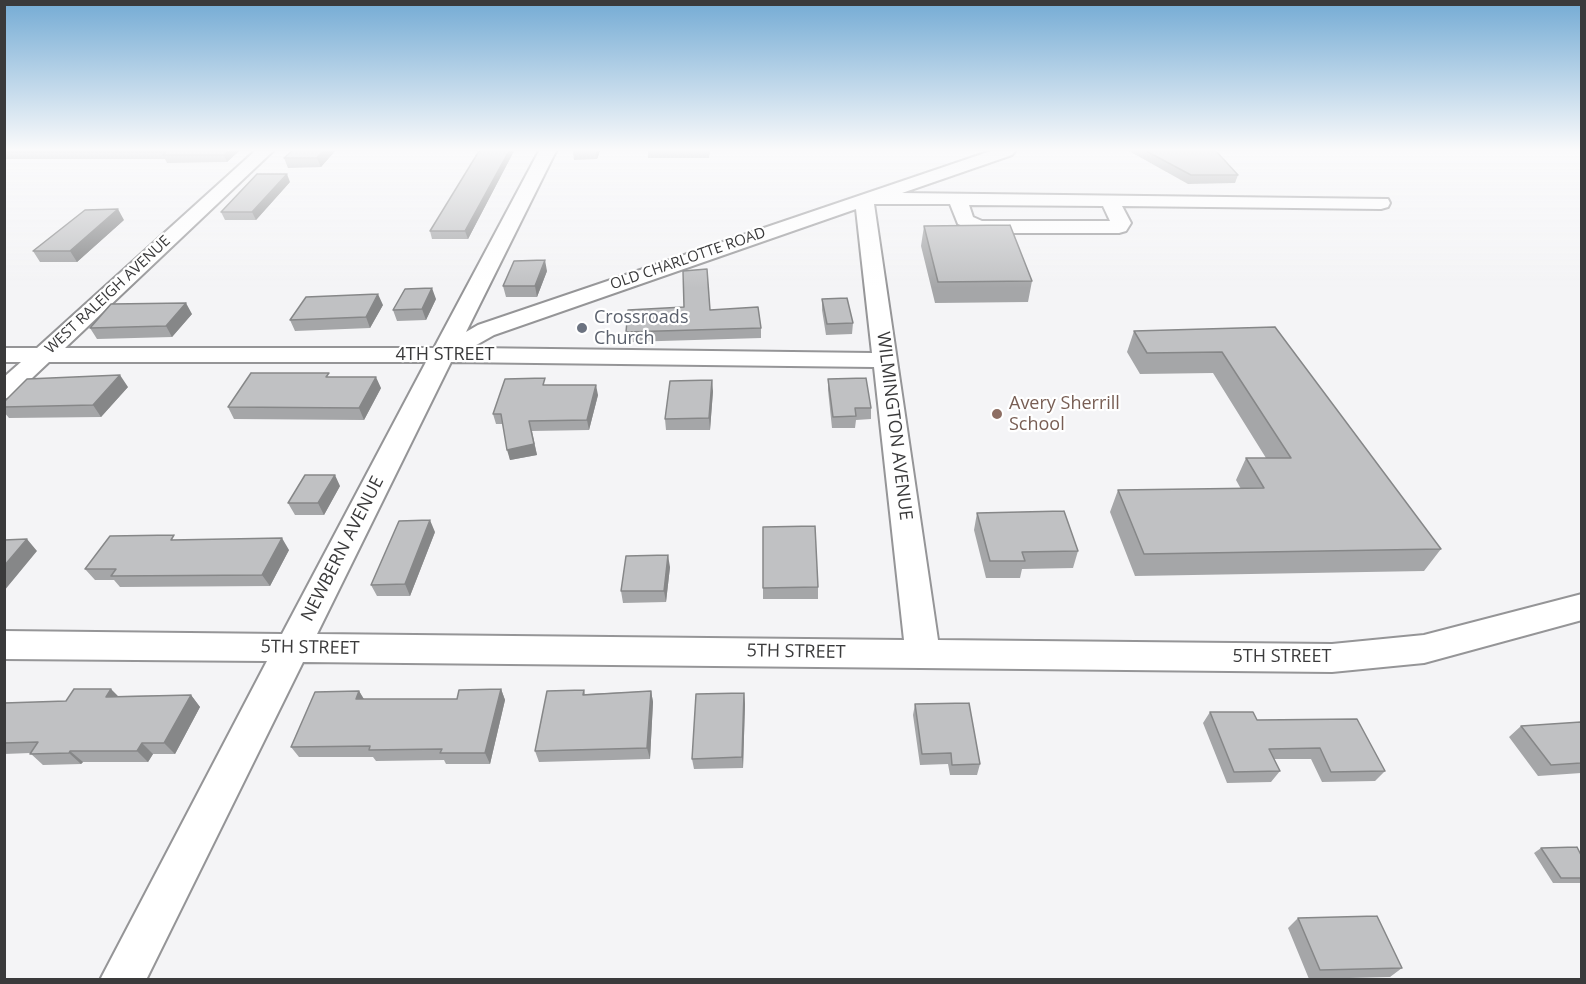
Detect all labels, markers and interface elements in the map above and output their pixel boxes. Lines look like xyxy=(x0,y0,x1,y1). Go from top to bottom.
street label: OLD CHARLOTTE ROAD xyxy=(608,224,768,294)
street label: WEST RALEIGH AVENUE xyxy=(42,232,174,358)
place label: Crossroads Church xyxy=(594,307,688,350)
marker: Crossroads Church xyxy=(575,321,589,335)
street label: WILMINGTON AVENUE xyxy=(872,330,916,522)
street label: 4TH STREET xyxy=(396,344,494,366)
place label: Avery Sherrill School xyxy=(1009,393,1120,436)
marker: Avery Sherrill School xyxy=(990,407,1004,421)
street label: NEWBERN AVENUE xyxy=(297,473,389,625)
street label: 5TH STREET xyxy=(260,636,360,660)
street label: 5TH STREET xyxy=(746,640,846,664)
street label: 5TH STREET xyxy=(1233,646,1331,668)

